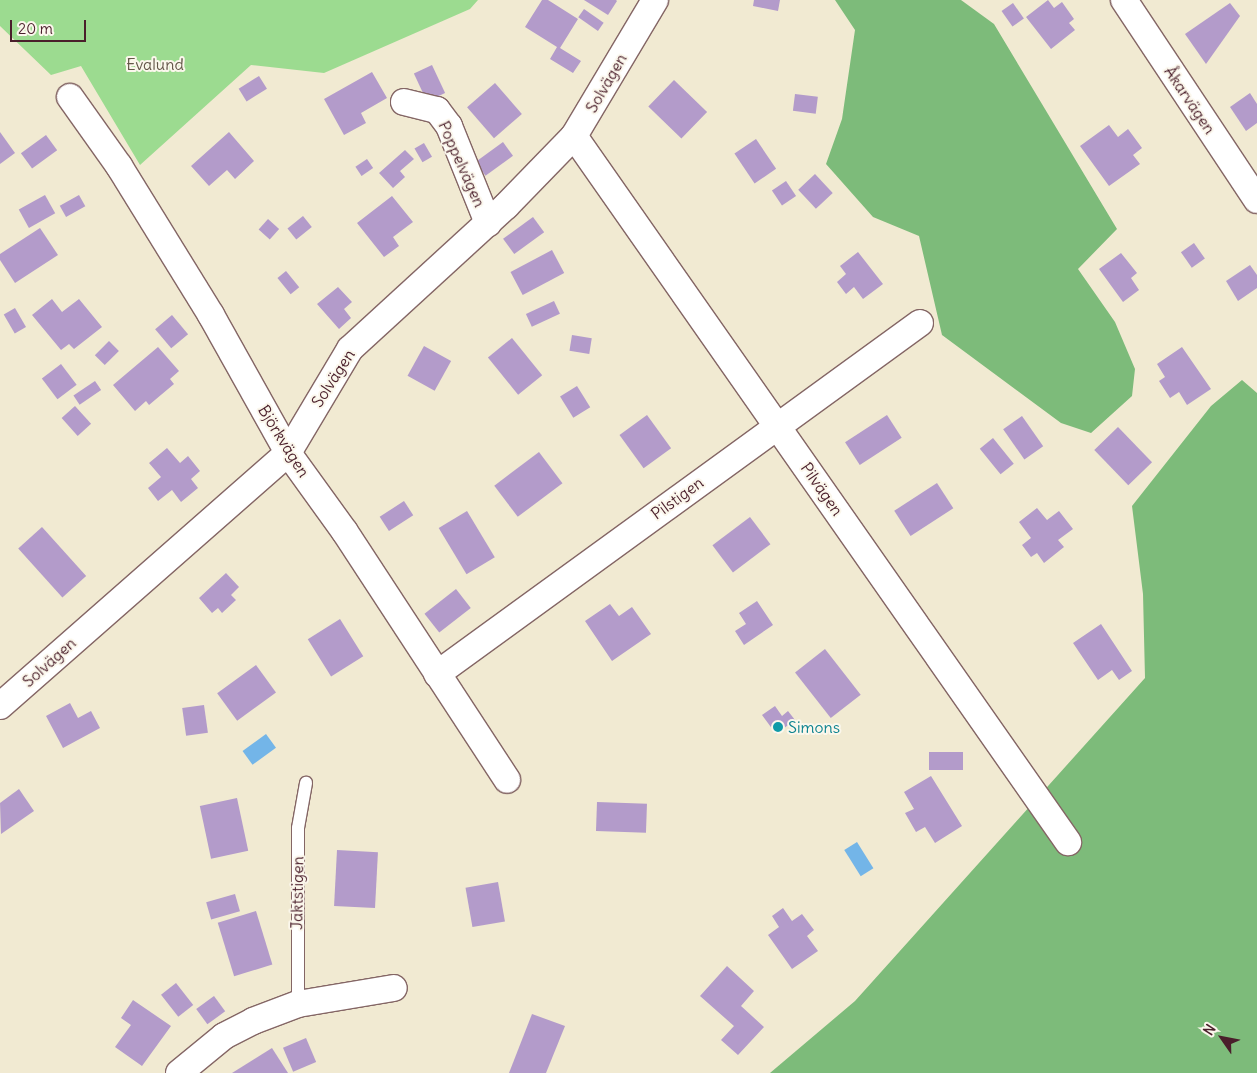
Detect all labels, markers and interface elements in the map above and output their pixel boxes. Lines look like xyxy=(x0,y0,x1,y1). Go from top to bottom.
scale bar xyxy=(12,10,89,42)
text: 20 m xyxy=(18,19,53,38)
street label: Solvägen xyxy=(581,50,631,116)
park label: Evalund xyxy=(126,54,184,74)
street label: Åkarvägen xyxy=(1160,62,1220,138)
street label: Poppelvägen xyxy=(434,118,490,210)
street label: Solvägen xyxy=(307,345,359,411)
street label: Björkvägen xyxy=(254,401,314,481)
street label: Pilvägen xyxy=(797,459,847,519)
street label: Pilstigen xyxy=(647,473,707,523)
street label: Solvägen xyxy=(18,633,80,691)
place label: Simons xyxy=(788,717,840,737)
marker: Simons xyxy=(772,721,784,733)
street label: Jaktstigen xyxy=(287,856,307,930)
north arrow xyxy=(1197,1013,1247,1063)
text: N xyxy=(1199,1021,1220,1039)

